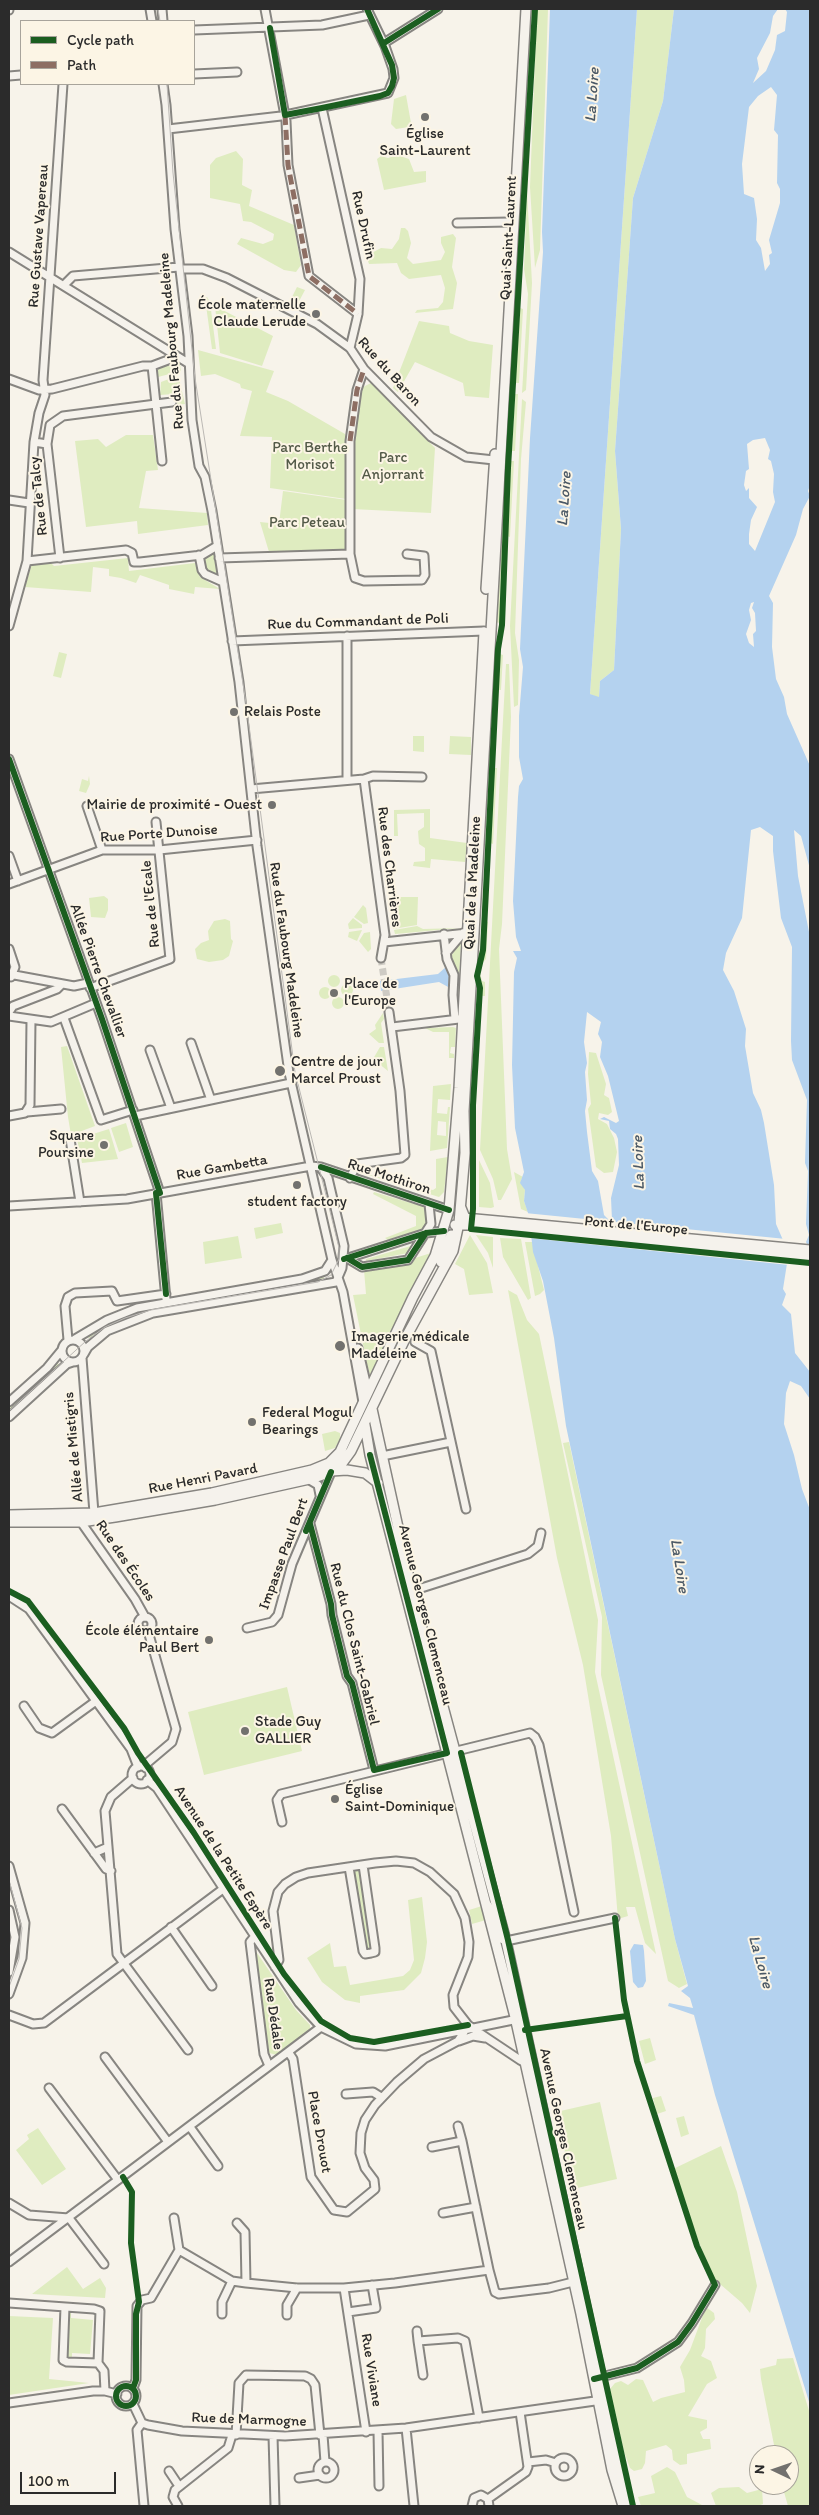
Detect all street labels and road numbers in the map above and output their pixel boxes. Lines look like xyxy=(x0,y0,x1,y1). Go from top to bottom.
street label: Rue Gustave Vapereau xyxy=(25,164,53,308)
street label: Quai Saint-Laurent xyxy=(497,175,521,301)
street label: Rue Drufin xyxy=(347,189,379,261)
street label: Rue du Faubourg Madeleine xyxy=(155,252,189,430)
street label: Rue du Baron xyxy=(353,334,425,410)
street label: Rue de Talcy xyxy=(26,456,52,536)
street label: Rue du Commandant de Poli xyxy=(267,610,449,634)
street label: Rue des Charrières xyxy=(373,806,405,928)
street label: Quai de la Madeleine xyxy=(461,816,485,950)
street label: Rue Porte Dunoise xyxy=(100,821,218,847)
street label: Rue de l'Ecale xyxy=(137,859,165,949)
street label: Rue du Faubourg Madeleine xyxy=(265,861,307,1039)
street label: Allée Pierre Chevallier xyxy=(65,901,131,1041)
street label: Rue Gambetta xyxy=(175,1151,269,1185)
street label: Rue Mothiron xyxy=(345,1155,433,1199)
street label: Pont de l'Europe xyxy=(583,1213,689,1239)
street label: Allée de Mistigris xyxy=(60,1391,88,1503)
street label: Rue Henri Pavard xyxy=(147,1460,259,1498)
street label: Impasse Paul Bert xyxy=(255,1496,313,1612)
street label: Rue des Écoles xyxy=(91,1517,159,1605)
street label: Avenue Georges Clemenceau xyxy=(394,1523,456,1707)
street label: Rue du Clos Saint-Gabriel xyxy=(325,1561,383,1727)
street label: Avenue de la Petite Espère xyxy=(170,1783,276,1933)
street label: Rue Dédale xyxy=(259,1977,287,2051)
street label: Avenue Georges Clemenceau xyxy=(535,2046,591,2232)
street label: Place Drouot xyxy=(303,2090,335,2174)
street label: Rue Viviane xyxy=(356,2332,386,2408)
street label: Rue de Marmogne xyxy=(191,2409,307,2431)

